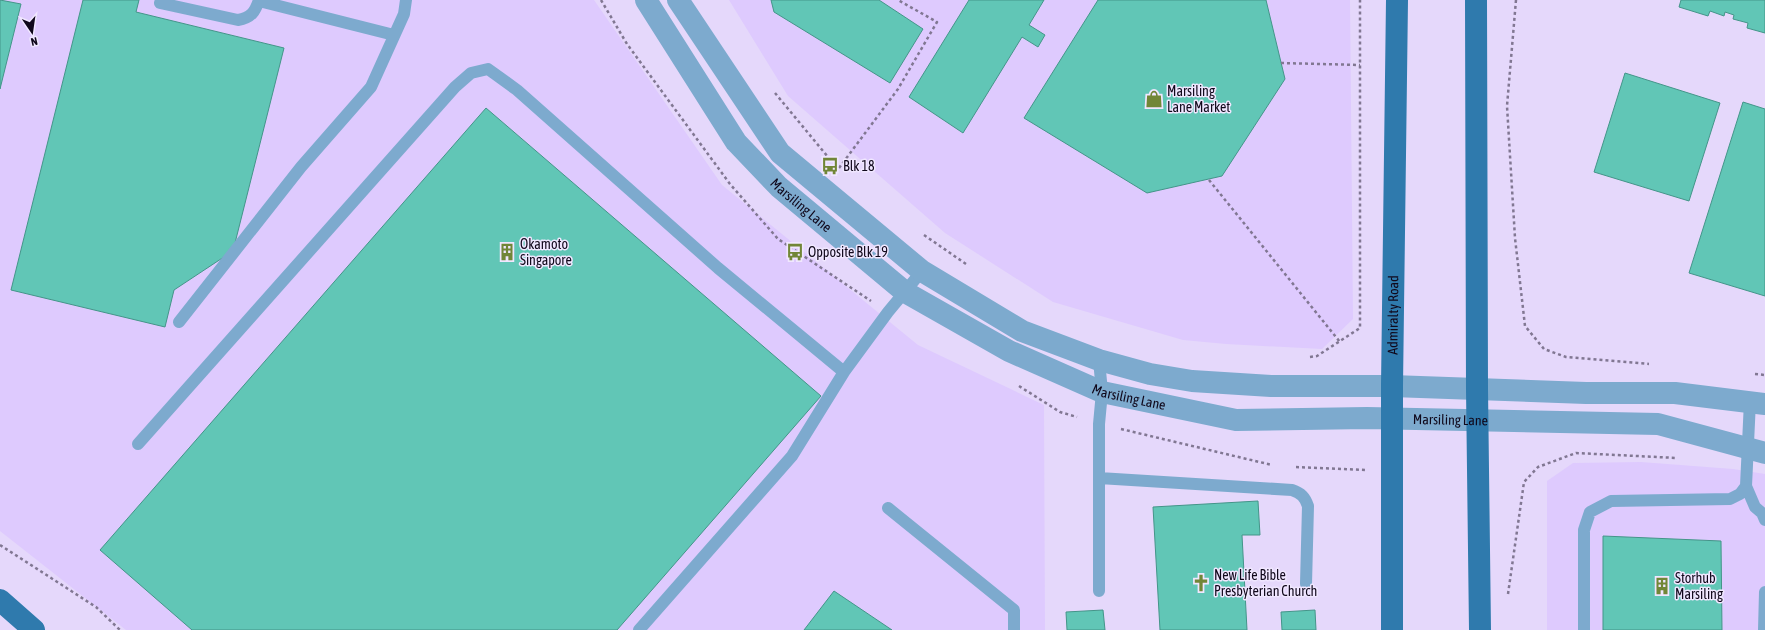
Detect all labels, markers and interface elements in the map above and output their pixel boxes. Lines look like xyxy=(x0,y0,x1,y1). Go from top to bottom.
north arrow xyxy=(12,12,52,52)
text: N xyxy=(30,35,39,48)
place label: Marsiling Lane Market xyxy=(1167,83,1230,115)
shop icon: Marsiling Lane Market xyxy=(1144,89,1164,109)
bus stop icon: Blk 18 xyxy=(820,156,840,176)
place label: Blk 18 xyxy=(843,158,875,174)
street label: Marsiling Lane xyxy=(767,175,835,235)
place label: Okamoto Singapore xyxy=(520,236,572,268)
building icon: Okamoto Singapore xyxy=(497,242,517,262)
bus stop icon: Opposite Blk 19 xyxy=(785,242,805,262)
place label: Opposite Blk 19 xyxy=(808,244,888,260)
street label: Admiralty Road xyxy=(1384,275,1401,355)
street label: Marsiling Lane xyxy=(1090,381,1167,413)
street label: Marsiling Lane xyxy=(1413,411,1488,428)
place label: New Life Bible Presbyterian Church xyxy=(1214,567,1317,599)
place label: Storhub Marsiling xyxy=(1675,570,1723,602)
church icon: New Life Bible Presbyterian Church xyxy=(1191,573,1211,593)
building icon: Storhub Marsiling xyxy=(1652,576,1672,596)

